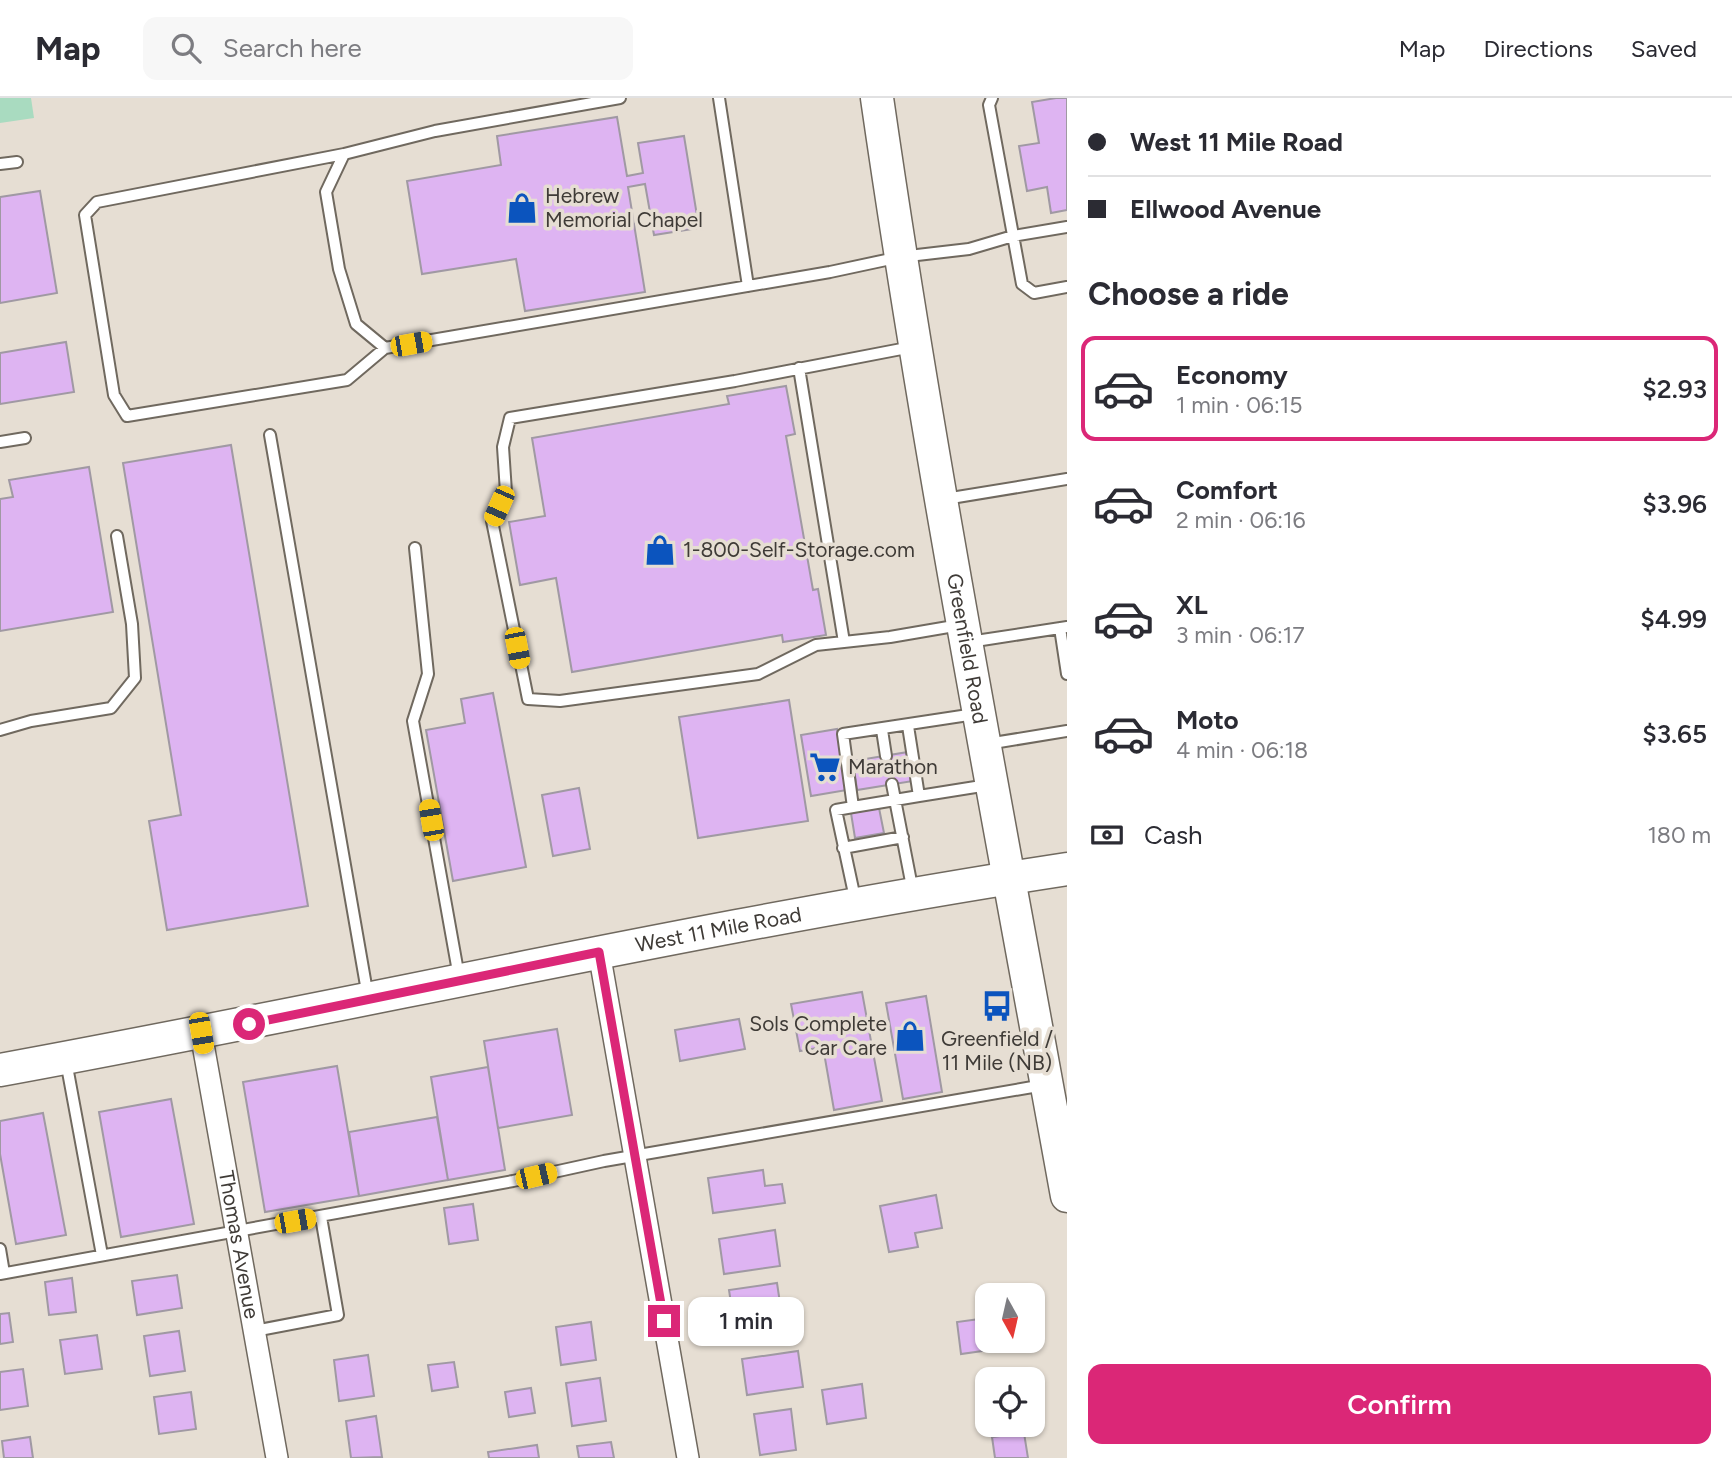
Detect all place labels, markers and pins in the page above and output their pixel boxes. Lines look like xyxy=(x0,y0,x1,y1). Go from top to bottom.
place label: Hebrew Memorial Chapel xyxy=(545,183,703,232)
shop icon: Hebrew Memorial Chapel xyxy=(505,191,539,225)
shop icon: 1-800-Self-Storage.com xyxy=(643,533,677,567)
place label: 1-800-Self-Storage.com xyxy=(683,537,915,562)
supermarket icon: Marathon xyxy=(808,750,842,784)
place label: Marathon xyxy=(848,754,938,779)
bus stop icon: Greenfield / 11 Mile (NB) xyxy=(980,989,1014,1023)
place label: Sols Complete Car Care xyxy=(749,1011,887,1060)
shop icon: Sols Complete Car Care xyxy=(893,1019,927,1053)
place label: Greenfield / 11 Mile (NB) xyxy=(941,1026,1053,1075)

